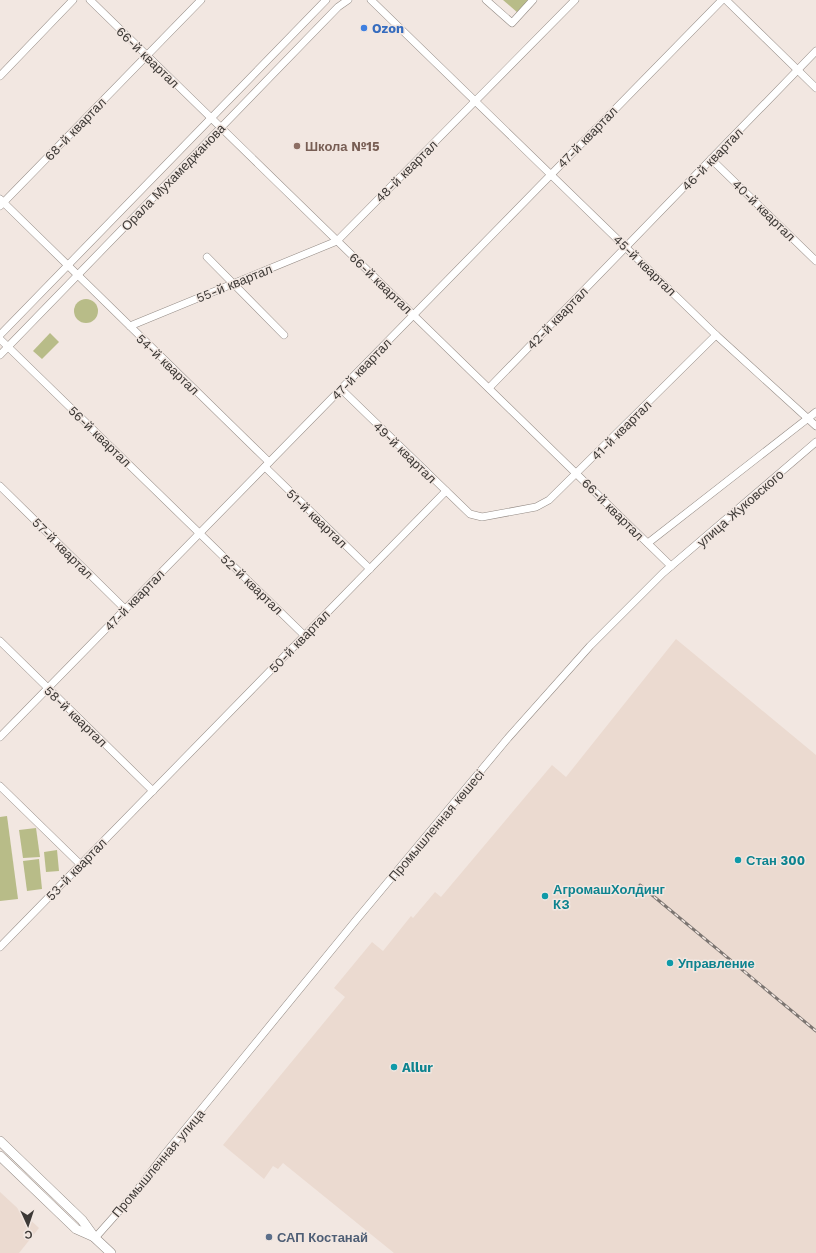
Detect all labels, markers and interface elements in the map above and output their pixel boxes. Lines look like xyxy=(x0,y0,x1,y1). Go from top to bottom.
place label: Ozon xyxy=(372,21,404,36)
marker: Ozon xyxy=(359,23,369,33)
street label: 66-й квартал xyxy=(113,24,182,91)
street label: 68-й квартал xyxy=(42,95,109,164)
street label: 47-й квартал xyxy=(554,104,620,171)
street label: Орала Мухамеджанова xyxy=(118,120,229,234)
street label: 46-й квартал xyxy=(679,125,746,194)
street label: 48-й квартал xyxy=(372,137,440,205)
place label: Школа №15 xyxy=(305,139,380,154)
marker: Школа №15 xyxy=(292,141,302,151)
street label: 40-й квартал xyxy=(729,177,798,244)
street label: 45-й квартал xyxy=(610,232,679,299)
street label: 66-й квартал xyxy=(346,250,415,317)
street label: 55-й квартал xyxy=(194,261,274,306)
street label: 42-й квартал xyxy=(524,284,591,353)
street label: 54-й квартал xyxy=(133,331,202,398)
street label: 47-й квартал xyxy=(328,336,394,403)
street label: 41-й квартал xyxy=(588,397,654,463)
street label: 56-й квартал xyxy=(65,403,134,470)
street label: 49-й квартал xyxy=(370,419,439,486)
street label: улица Жуковского xyxy=(694,467,787,550)
street label: 66-й квартал xyxy=(579,475,647,543)
street label: 51-й квартал xyxy=(283,486,350,551)
street label: 57-й квартал xyxy=(29,515,96,582)
street label: 52-й квартал xyxy=(218,551,286,618)
street label: 47-й квартал xyxy=(101,567,167,634)
street label: 50-й квартал xyxy=(266,607,333,676)
street label: 58-й квартал xyxy=(41,683,110,750)
street label: Промышленная көшесі xyxy=(386,767,487,884)
street label: 53-й квартал xyxy=(43,835,110,904)
place label: Стан 300 xyxy=(746,853,805,868)
marker: Стан 300 xyxy=(733,855,743,865)
place label: АгромашХолдинг КЗ xyxy=(553,882,665,912)
marker: АгромашХолдинг КЗ xyxy=(540,891,550,901)
place label: Управление xyxy=(678,956,755,971)
marker: Управление xyxy=(665,958,675,968)
place label: Allur xyxy=(402,1060,433,1075)
marker: Allur xyxy=(389,1062,399,1072)
street label: Промышленная улица xyxy=(109,1106,208,1220)
north arrow xyxy=(8,1205,48,1245)
text: С xyxy=(24,1228,33,1241)
place label: САП Костанай xyxy=(277,1230,368,1245)
marker: САП Костанай xyxy=(264,1232,274,1242)

